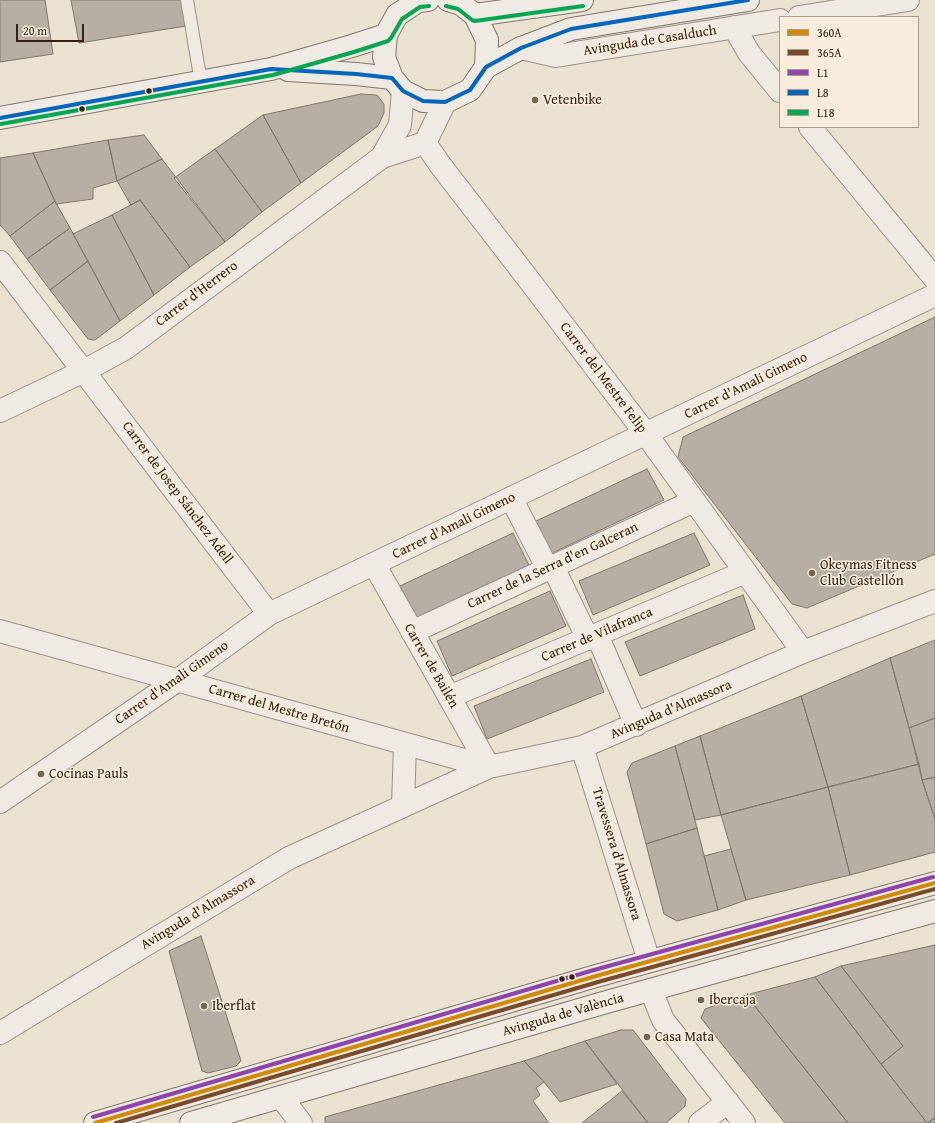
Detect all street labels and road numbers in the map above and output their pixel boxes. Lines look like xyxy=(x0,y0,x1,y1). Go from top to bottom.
street label: Avinguda de Casalduch xyxy=(582,22,718,60)
street label: Carrer d'Herrero xyxy=(153,258,241,330)
street label: Carrer del Mestre Felip xyxy=(556,319,650,437)
street label: Carrer d'Amali Gimeno xyxy=(682,349,810,423)
street label: Carrer de Josep Sánchez Adell xyxy=(118,419,236,567)
street label: Carrer d'Amali Gimeno xyxy=(390,489,518,563)
street label: Carrer de la Serra d'en Galceran xyxy=(465,519,641,613)
street label: Carrer de Vilafranca xyxy=(539,604,655,666)
street label: Carrer de Bailén xyxy=(400,621,462,711)
street label: Carrer d'Amali Gimeno xyxy=(112,637,232,729)
street label: Avinguda d'Almassora xyxy=(608,677,734,743)
street label: Carrer del Mestre Bretón xyxy=(207,681,351,737)
street label: Travessera d'Almassora xyxy=(588,785,644,923)
street label: Avinguda d'Almassora xyxy=(138,872,258,954)
street label: Avinguda de València xyxy=(500,990,626,1040)

